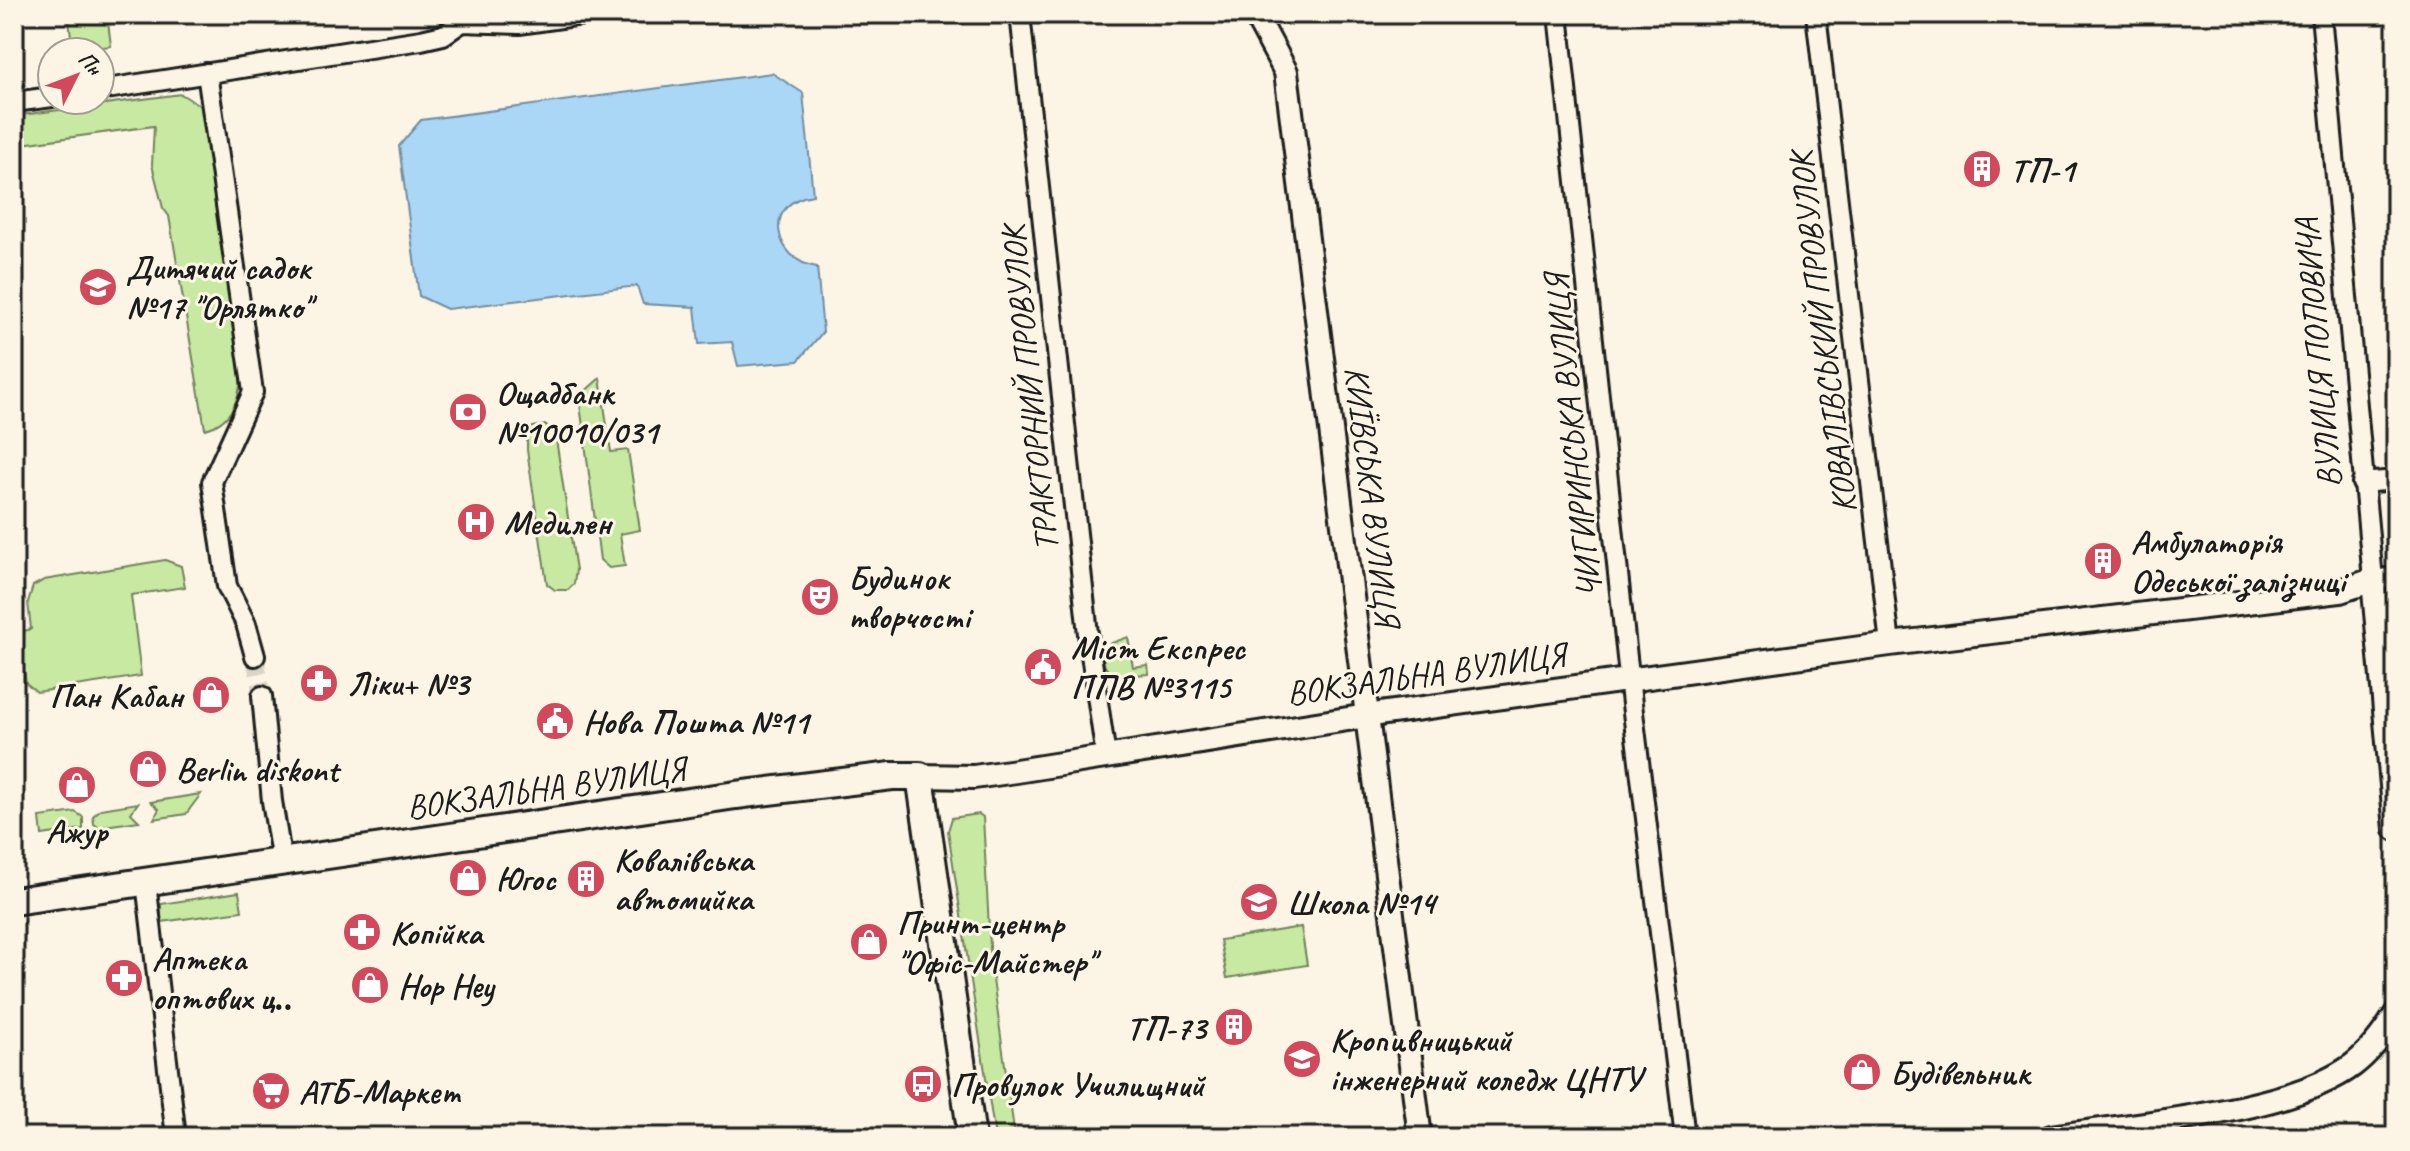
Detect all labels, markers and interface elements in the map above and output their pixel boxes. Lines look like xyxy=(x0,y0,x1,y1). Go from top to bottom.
north arrow xyxy=(36,36,116,116)
text: Пн xyxy=(72,45,109,82)
street label: КОВАЛІВСЬКИЙ ПРОВУЛОК xyxy=(1778,145,1866,516)
building icon: ТП-1 xyxy=(1961,148,2003,190)
place label: ТП-1 xyxy=(2010,148,2078,191)
street label: ВУЛИЦЯ ПОПОВИЧА xyxy=(2284,215,2351,489)
street label: ТРАКТОРНИЙ ПРОВУЛОК xyxy=(991,219,1068,553)
place label: Дитячий садок №17 "Орлятко" xyxy=(126,246,318,328)
school or university icon: Дитячий садок №17 "Орлятко" xyxy=(77,266,119,308)
street label: ЧИГИРИНСЬКА ВУЛИЦЯ xyxy=(1534,267,1611,600)
street label: КИЇВСЬКА ВУЛИЦЯ xyxy=(1335,364,1410,633)
place label: Ощадбанк №10010/031 xyxy=(496,371,661,453)
bank icon: Ощадбанк №10010/031 xyxy=(447,391,489,433)
hospital icon: Медилен xyxy=(455,501,497,543)
place label: Медилен xyxy=(504,501,614,544)
place label: Амбулаторія Одеської залізниці xyxy=(2131,520,2350,603)
building icon: Амбулаторія Одеської залізниці xyxy=(2082,540,2124,582)
place label: Будинок творчості xyxy=(848,556,974,638)
theatre icon: Будинок творчості xyxy=(799,576,841,618)
place label: Міст Експрес ППВ №3115 xyxy=(1071,626,1246,708)
street label: ВОКЗАЛЬНА ВУЛИЦЯ xyxy=(1284,632,1573,714)
public building icon: Міст Експрес ППВ №3115 xyxy=(1022,646,1064,688)
pharmacy icon: Ліки+ №3 xyxy=(298,662,340,704)
place label: Ліки+ №3 xyxy=(347,662,472,705)
place label: Пан Кабан xyxy=(50,674,185,717)
shop icon: Пан Кабан xyxy=(190,674,232,716)
public building icon: Нова Пошта №11 xyxy=(534,700,576,742)
place label: Нова Пошта №11 xyxy=(583,700,812,743)
street label: ВОКЗАЛЬНА ВУЛИЦЯ xyxy=(404,746,693,828)
shop icon: Berlin diskont xyxy=(127,748,169,790)
place label: Berlin diskont xyxy=(176,748,342,791)
shop icon: Ажур xyxy=(56,764,98,806)
place label: Ажур xyxy=(46,809,110,852)
place label: Ковалівська автомийка xyxy=(614,838,756,920)
shop icon: Югос xyxy=(447,857,489,899)
place label: Югос xyxy=(496,857,557,900)
building icon: Ковалівська автомийка xyxy=(565,858,607,900)
school or university icon: Школа №14 xyxy=(1238,881,1280,923)
place label: Школа №14 xyxy=(1287,881,1439,924)
place label: Принт-центр "Офіс-Майстер" xyxy=(897,901,1102,983)
pharmacy icon: Копійка xyxy=(341,911,383,953)
place label: Копійка xyxy=(390,911,485,954)
shop icon: Принт-центр "Офіс-Майстер" xyxy=(848,921,890,963)
place label: Аптека оптових ц‥ xyxy=(152,937,292,1019)
pharmacy icon: Аптека оптових ц‥ xyxy=(103,957,145,999)
shop icon: Hop Hey xyxy=(349,964,391,1006)
place label: Hop Hey xyxy=(398,964,496,1007)
place label: ТП-73 xyxy=(1126,1006,1209,1049)
building icon: ТП-73 xyxy=(1213,1006,1255,1048)
place label: Кропивницький інженерний коледж ЦНТУ xyxy=(1330,1018,1647,1100)
school or university icon: Кропивницький інженерний коледж ЦНТУ xyxy=(1281,1038,1323,1080)
shop icon: Будівельник xyxy=(1841,1051,1883,1093)
place label: Будівельник xyxy=(1890,1051,2032,1094)
bus stop icon: Провулок Училищний xyxy=(902,1063,944,1105)
place label: Провулок Училищний xyxy=(951,1063,1207,1106)
supermarket icon: АТБ-Маркет xyxy=(250,1070,292,1112)
place label: АТБ-Маркет xyxy=(299,1070,462,1113)

